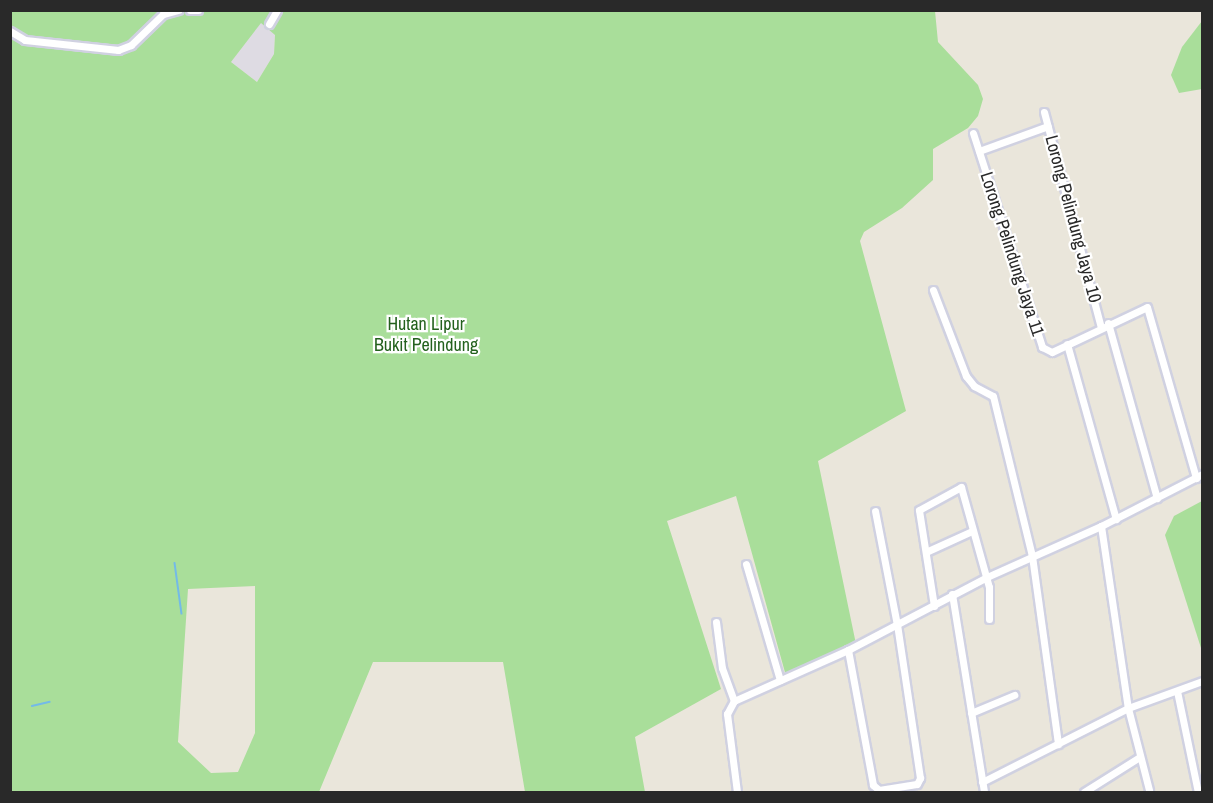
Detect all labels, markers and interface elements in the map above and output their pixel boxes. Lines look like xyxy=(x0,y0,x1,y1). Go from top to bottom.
street label: Lorong Pelindung Jaya 10 xyxy=(1040,133,1106,305)
street label: Lorong Pelindung Jaya 11 xyxy=(975,169,1049,339)
park label: Hutan Lipur Bukit Pelindung xyxy=(374,314,478,356)

